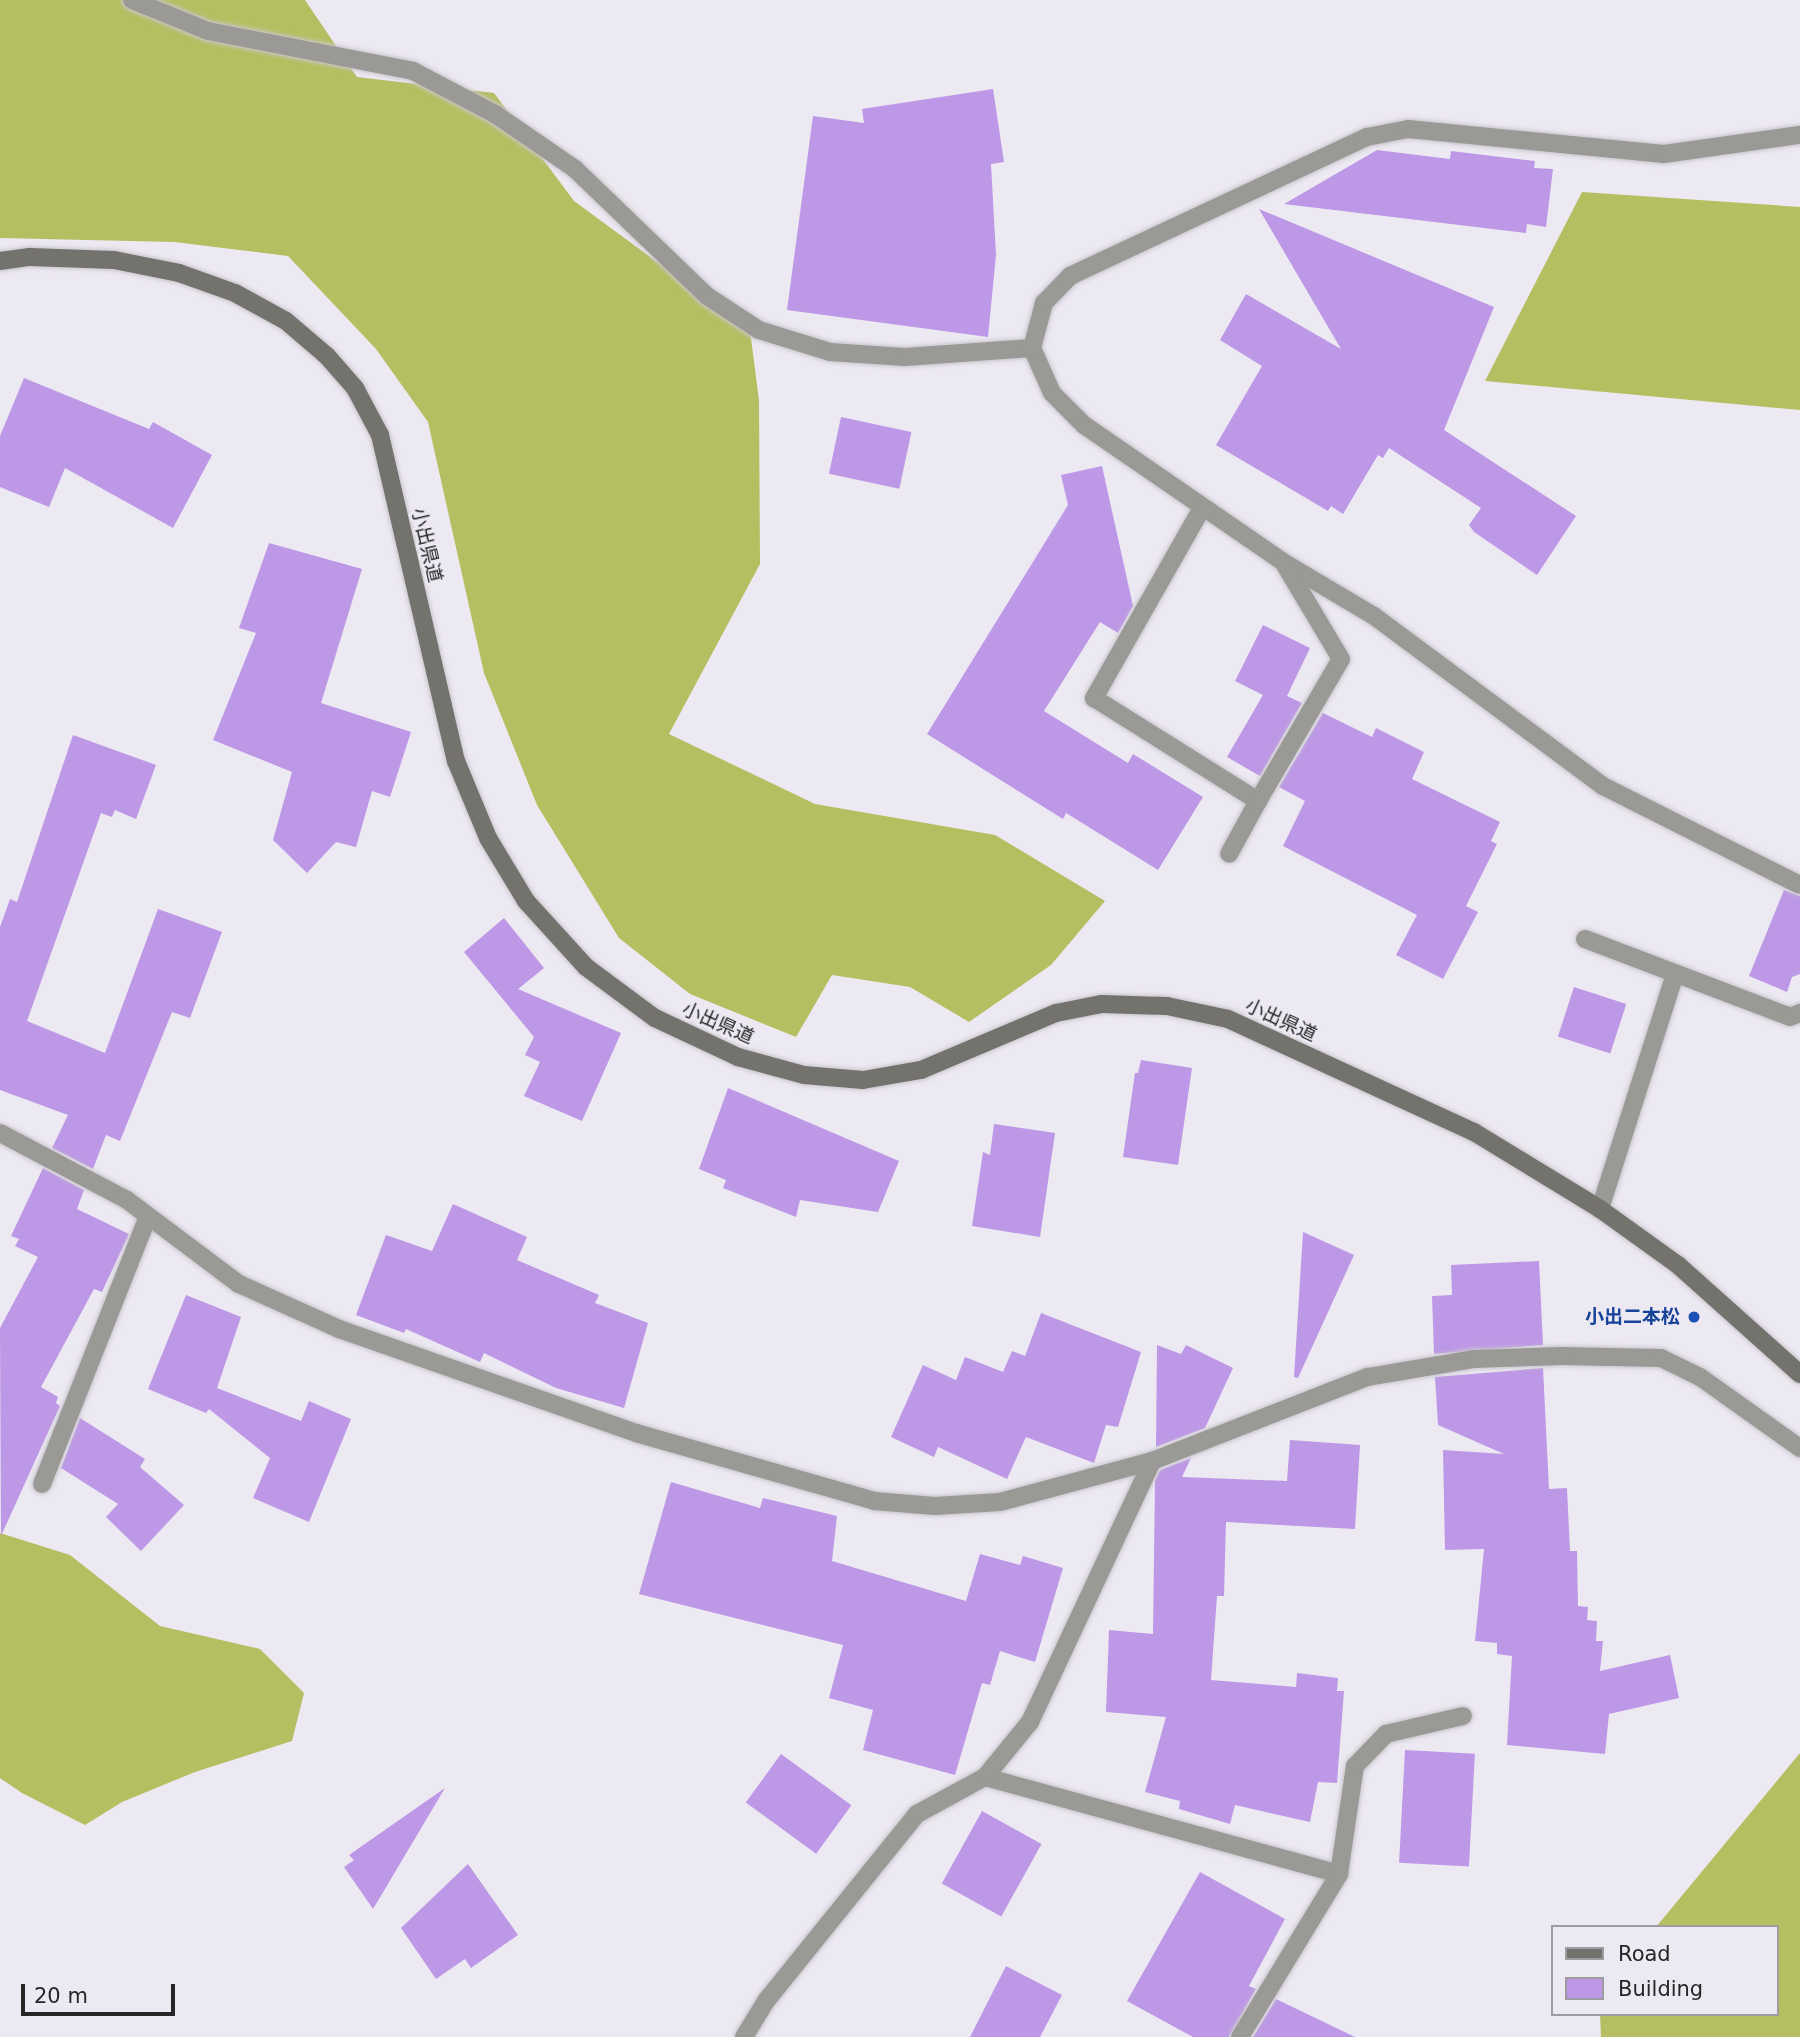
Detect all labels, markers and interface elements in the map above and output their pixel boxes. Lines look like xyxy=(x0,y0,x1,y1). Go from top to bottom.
street label: 小出県道 xyxy=(407,505,447,585)
street label: 小出県道 xyxy=(1242,994,1320,1046)
street label: 小出県道 xyxy=(679,997,757,1049)
place label: 小出二本松 xyxy=(1585,1306,1680,1328)
marker: 小出二本松 xyxy=(1686,1309,1702,1325)
legend xyxy=(1552,1925,1779,2016)
text: Road xyxy=(1618,1942,1671,1966)
scale bar xyxy=(24,1970,178,2014)
text: Building xyxy=(1618,1977,1703,2001)
text: 20 m xyxy=(34,1984,88,2008)

